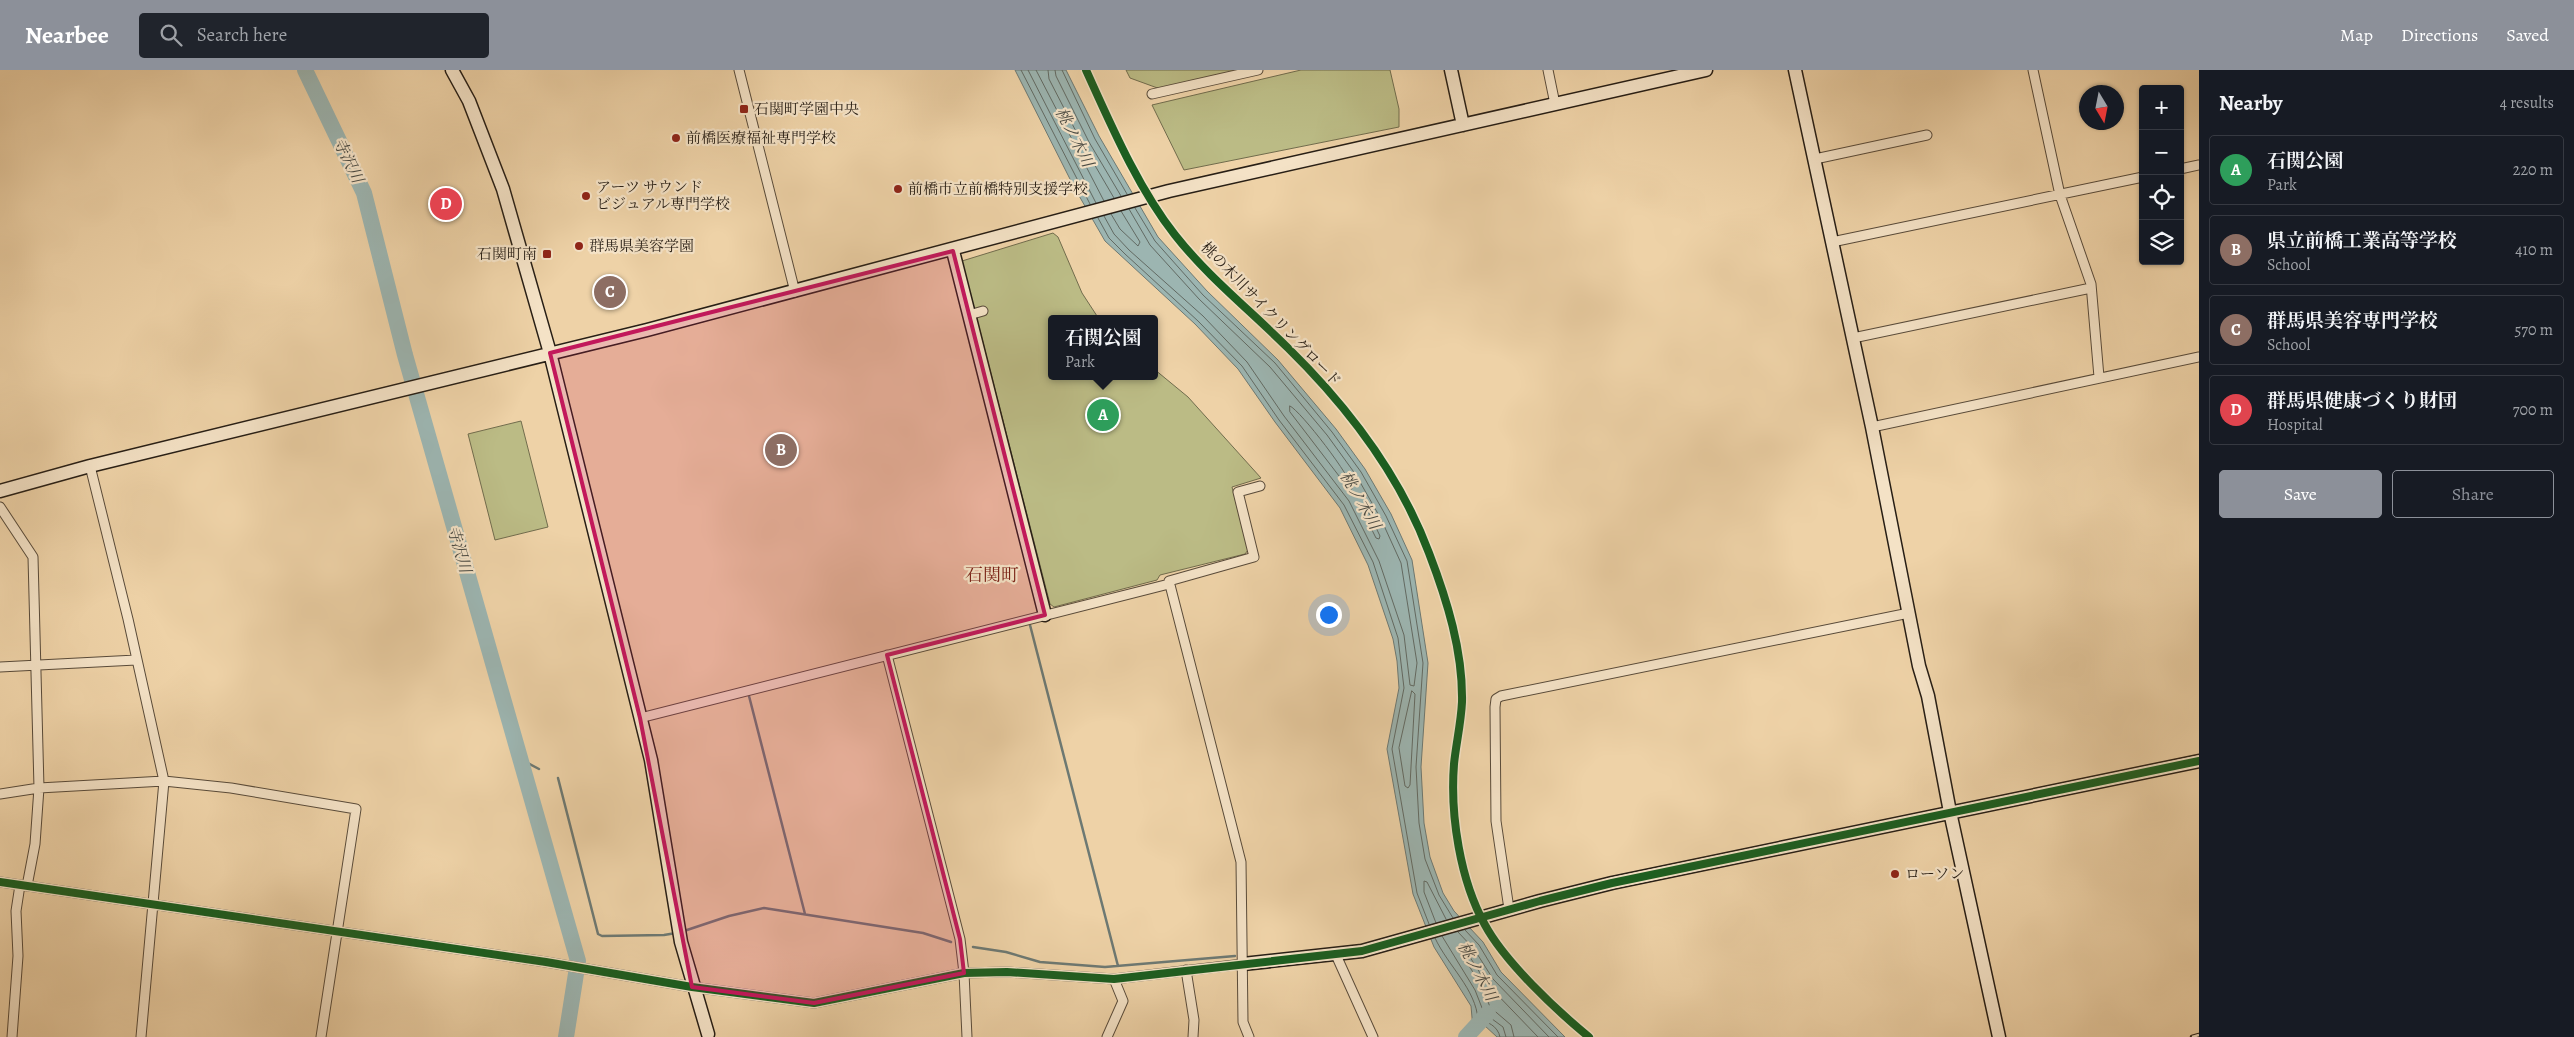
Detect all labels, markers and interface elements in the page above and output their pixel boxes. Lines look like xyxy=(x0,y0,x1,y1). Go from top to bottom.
search box xyxy=(139,13,489,58)
text: Nearbee xyxy=(25,19,109,51)
icon: search xyxy=(157,21,185,49)
text: Search here xyxy=(197,22,287,48)
text: Map xyxy=(2340,23,2373,47)
text: Directions xyxy=(2401,23,2478,47)
text: Saved xyxy=(2506,23,2549,47)
north arrow xyxy=(2079,85,2124,130)
map controls xyxy=(2139,85,2184,265)
button: + xyxy=(2139,85,2184,130)
text: Nearby xyxy=(2219,89,2282,117)
text: 4 results xyxy=(2500,92,2554,114)
place label: 石関町学園中央 xyxy=(754,99,859,119)
marker: 石関町学園中央 xyxy=(738,103,750,115)
water label: 桃ノ木川 xyxy=(1050,104,1099,173)
place label: 前橋医療福祉専門学校 xyxy=(686,128,836,148)
button: − xyxy=(2139,130,2184,175)
marker: 前橋医療福祉専門学校 xyxy=(670,132,682,144)
water label: 寺沢川 xyxy=(328,134,369,189)
text: 石関公園 xyxy=(2267,148,2343,174)
text: A xyxy=(2231,159,2241,181)
text: 220 m xyxy=(2513,159,2553,181)
text: Park xyxy=(2267,174,2297,196)
button: locate xyxy=(2139,175,2184,220)
place label: アーツ サウンド ビジュアル専門学校 xyxy=(596,177,730,214)
place label: 前橋市立前橋特別支援学校 xyxy=(908,179,1088,199)
marker: 前橋市立前橋特別支援学校 xyxy=(892,183,904,195)
pin: D xyxy=(430,185,462,223)
marker: アーツ サウンド ビジュアル専門学校 xyxy=(580,190,592,202)
button: layers xyxy=(2139,220,2184,265)
text: 県立前橋工業高等学校 xyxy=(2267,228,2457,254)
place label: 群馬県美容学園 xyxy=(589,236,694,256)
street label: 桃の木川サイクリングロード xyxy=(1197,238,1345,390)
text: B xyxy=(2231,239,2241,261)
text: 410 m xyxy=(2515,239,2553,261)
marker: 群馬県美容学園 xyxy=(573,240,585,252)
place label: 石関町南 xyxy=(477,244,537,264)
marker: 石関町南 xyxy=(541,248,553,260)
text: School xyxy=(2267,254,2310,276)
pin: C xyxy=(594,273,626,311)
text: 群馬県美容専門学校 xyxy=(2267,308,2438,334)
popup xyxy=(1048,315,1158,380)
text: C xyxy=(2231,319,2241,341)
text: 570 m xyxy=(2514,319,2553,341)
text: 石関公園 xyxy=(1065,325,1141,351)
text: School xyxy=(2267,334,2310,356)
text: Park xyxy=(1065,351,1095,373)
text: 群馬県健康づくり財団 xyxy=(2267,388,2457,414)
pin: A xyxy=(1087,396,1119,434)
text: D xyxy=(2230,399,2242,421)
text: 700 m xyxy=(2513,399,2553,421)
text: Hospital xyxy=(2267,414,2323,436)
pin: B xyxy=(765,431,797,469)
water label: 桃ノ木川 xyxy=(1335,467,1387,535)
button: Save xyxy=(2219,470,2382,518)
button: Share xyxy=(2392,470,2554,518)
water label: 寺沢川 xyxy=(442,523,477,577)
district label: 石関町 xyxy=(965,563,1019,587)
your location xyxy=(1316,602,1342,628)
place label: ローソン xyxy=(1905,864,1964,884)
marker: ローソン xyxy=(1889,868,1901,880)
water label: 桃ノ木川 xyxy=(1452,938,1503,1007)

